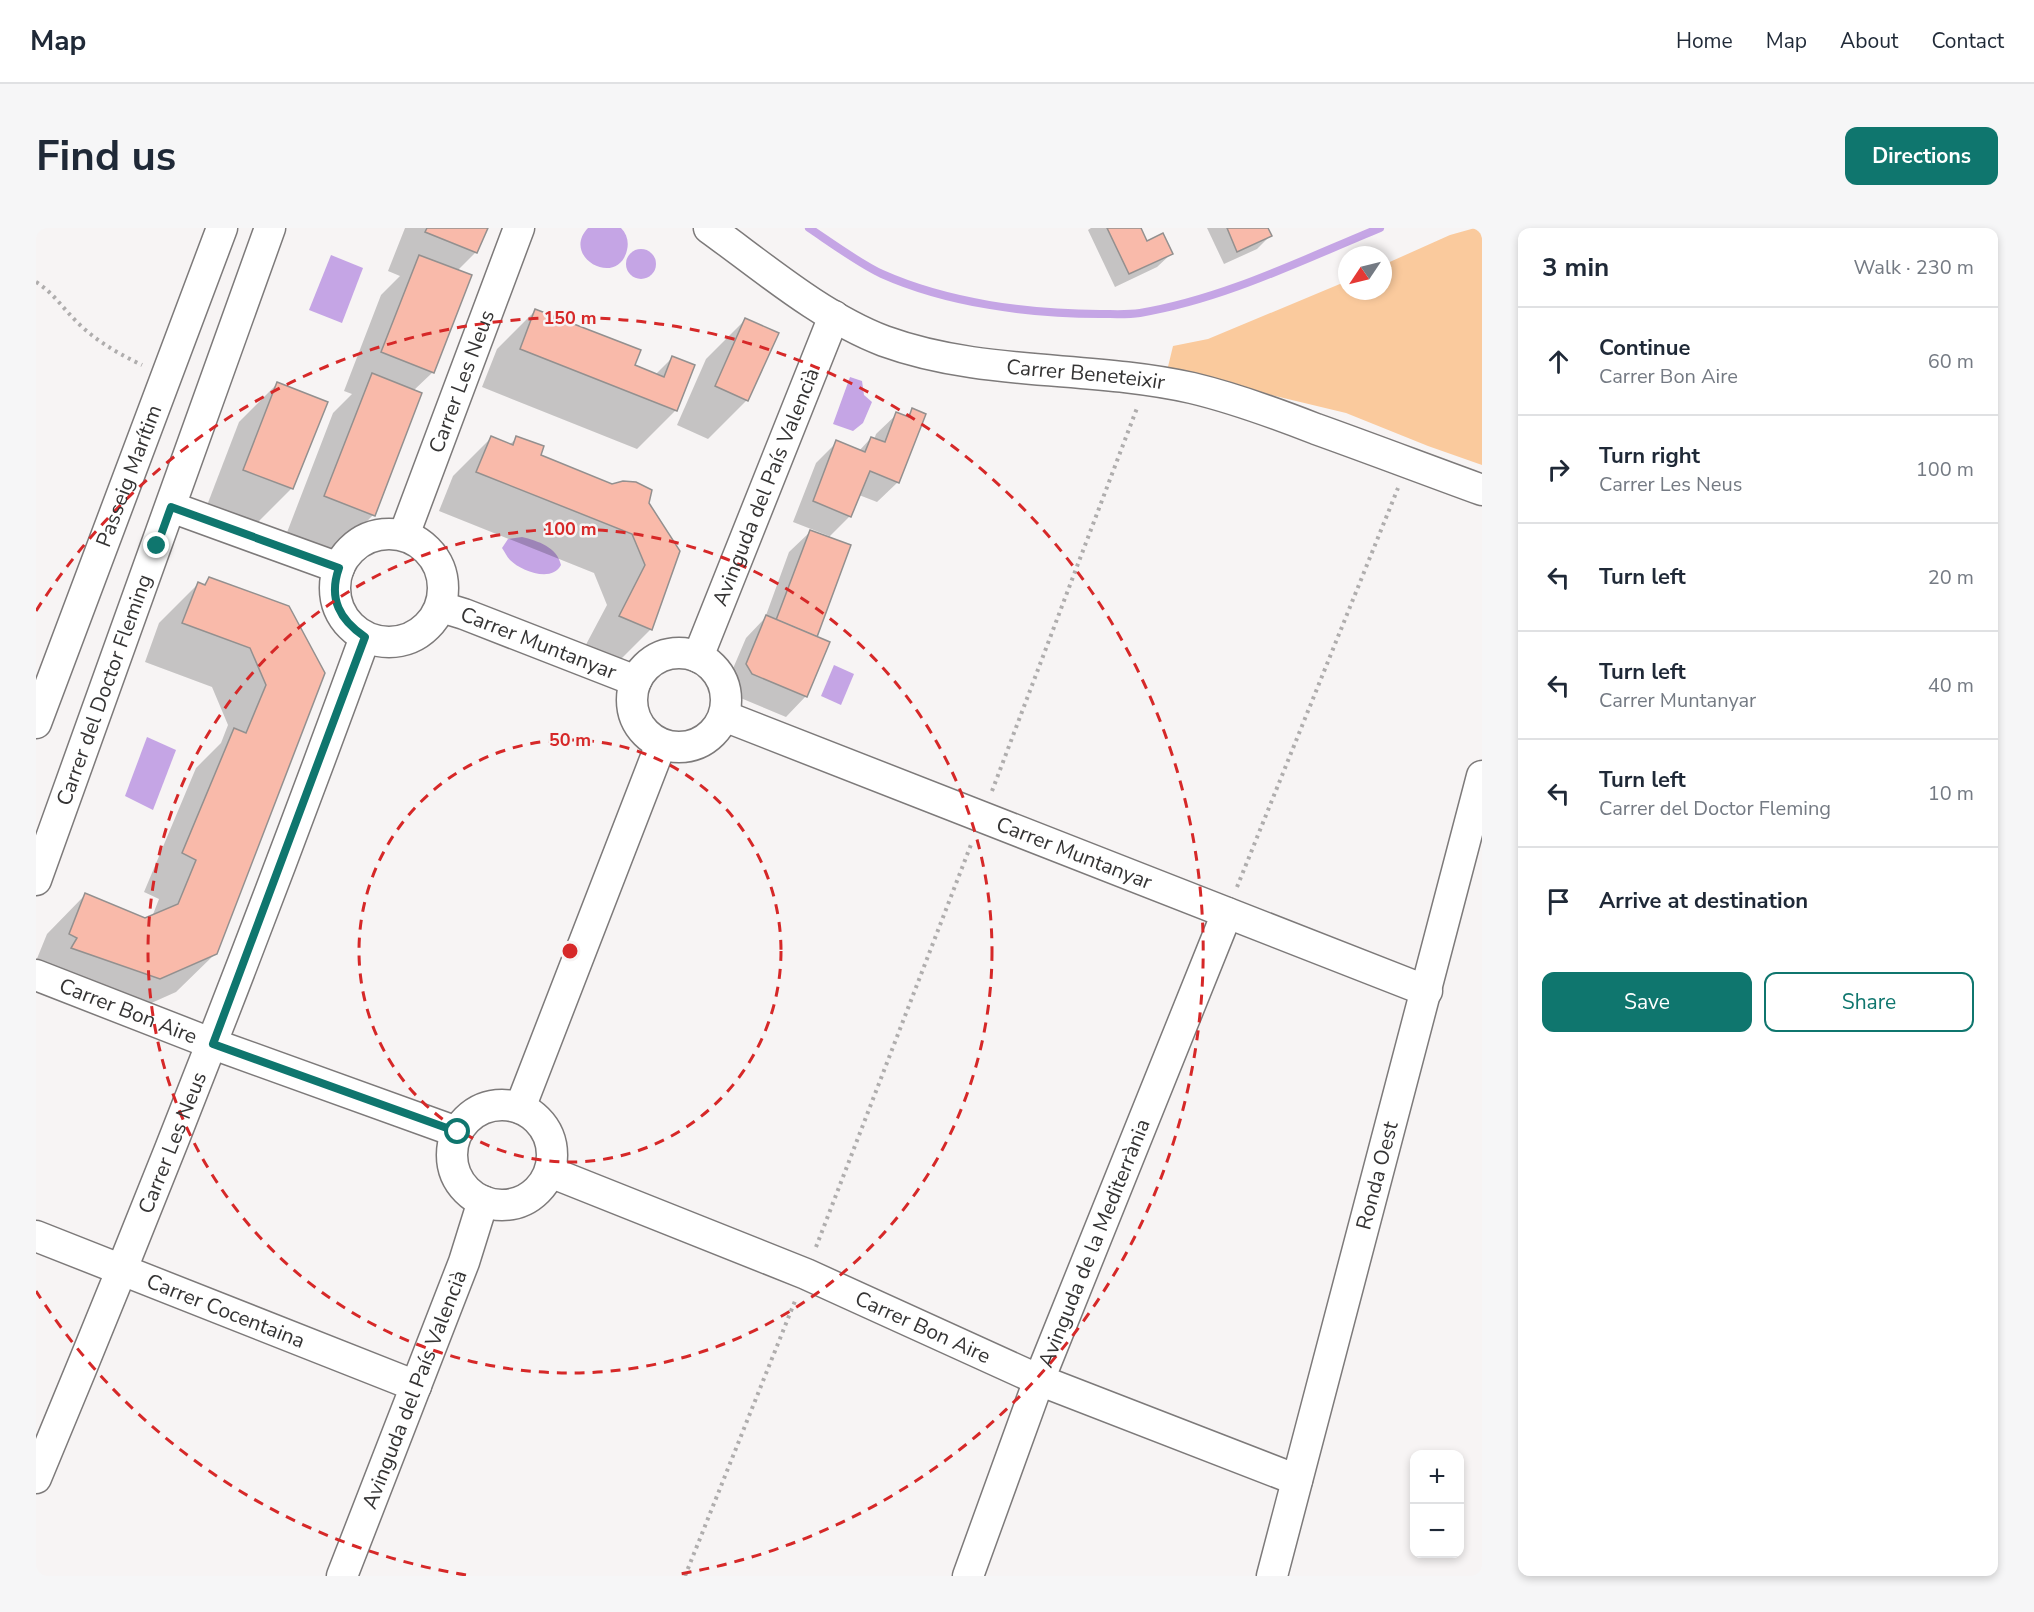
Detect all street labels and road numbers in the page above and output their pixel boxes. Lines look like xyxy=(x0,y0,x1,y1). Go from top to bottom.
street label: Carrer Les Neus xyxy=(422,306,501,457)
street label: Carrer Beneteixir xyxy=(1005,353,1168,397)
street label: Avinguda del País Valencià xyxy=(706,364,826,610)
street label: Passeig Marítim xyxy=(89,401,168,551)
street label: Carrer del Doctor Fleming xyxy=(50,570,159,809)
street label: Carrer Muntanyar xyxy=(456,600,621,686)
street label: Carrer Muntanyar xyxy=(992,810,1157,896)
street label: Carrer Bon Aire xyxy=(55,971,201,1051)
street label: Carrer Les Neus xyxy=(132,1068,213,1218)
street label: Avinguda de la Mediterrània xyxy=(1032,1115,1157,1372)
street label: Ronda Oest xyxy=(1349,1118,1405,1233)
street label: Avinguda del País Valencià xyxy=(355,1266,473,1513)
street label: Carrer Cocentaina xyxy=(142,1267,309,1355)
street label: Carrer Bon Aire xyxy=(851,1284,995,1370)

